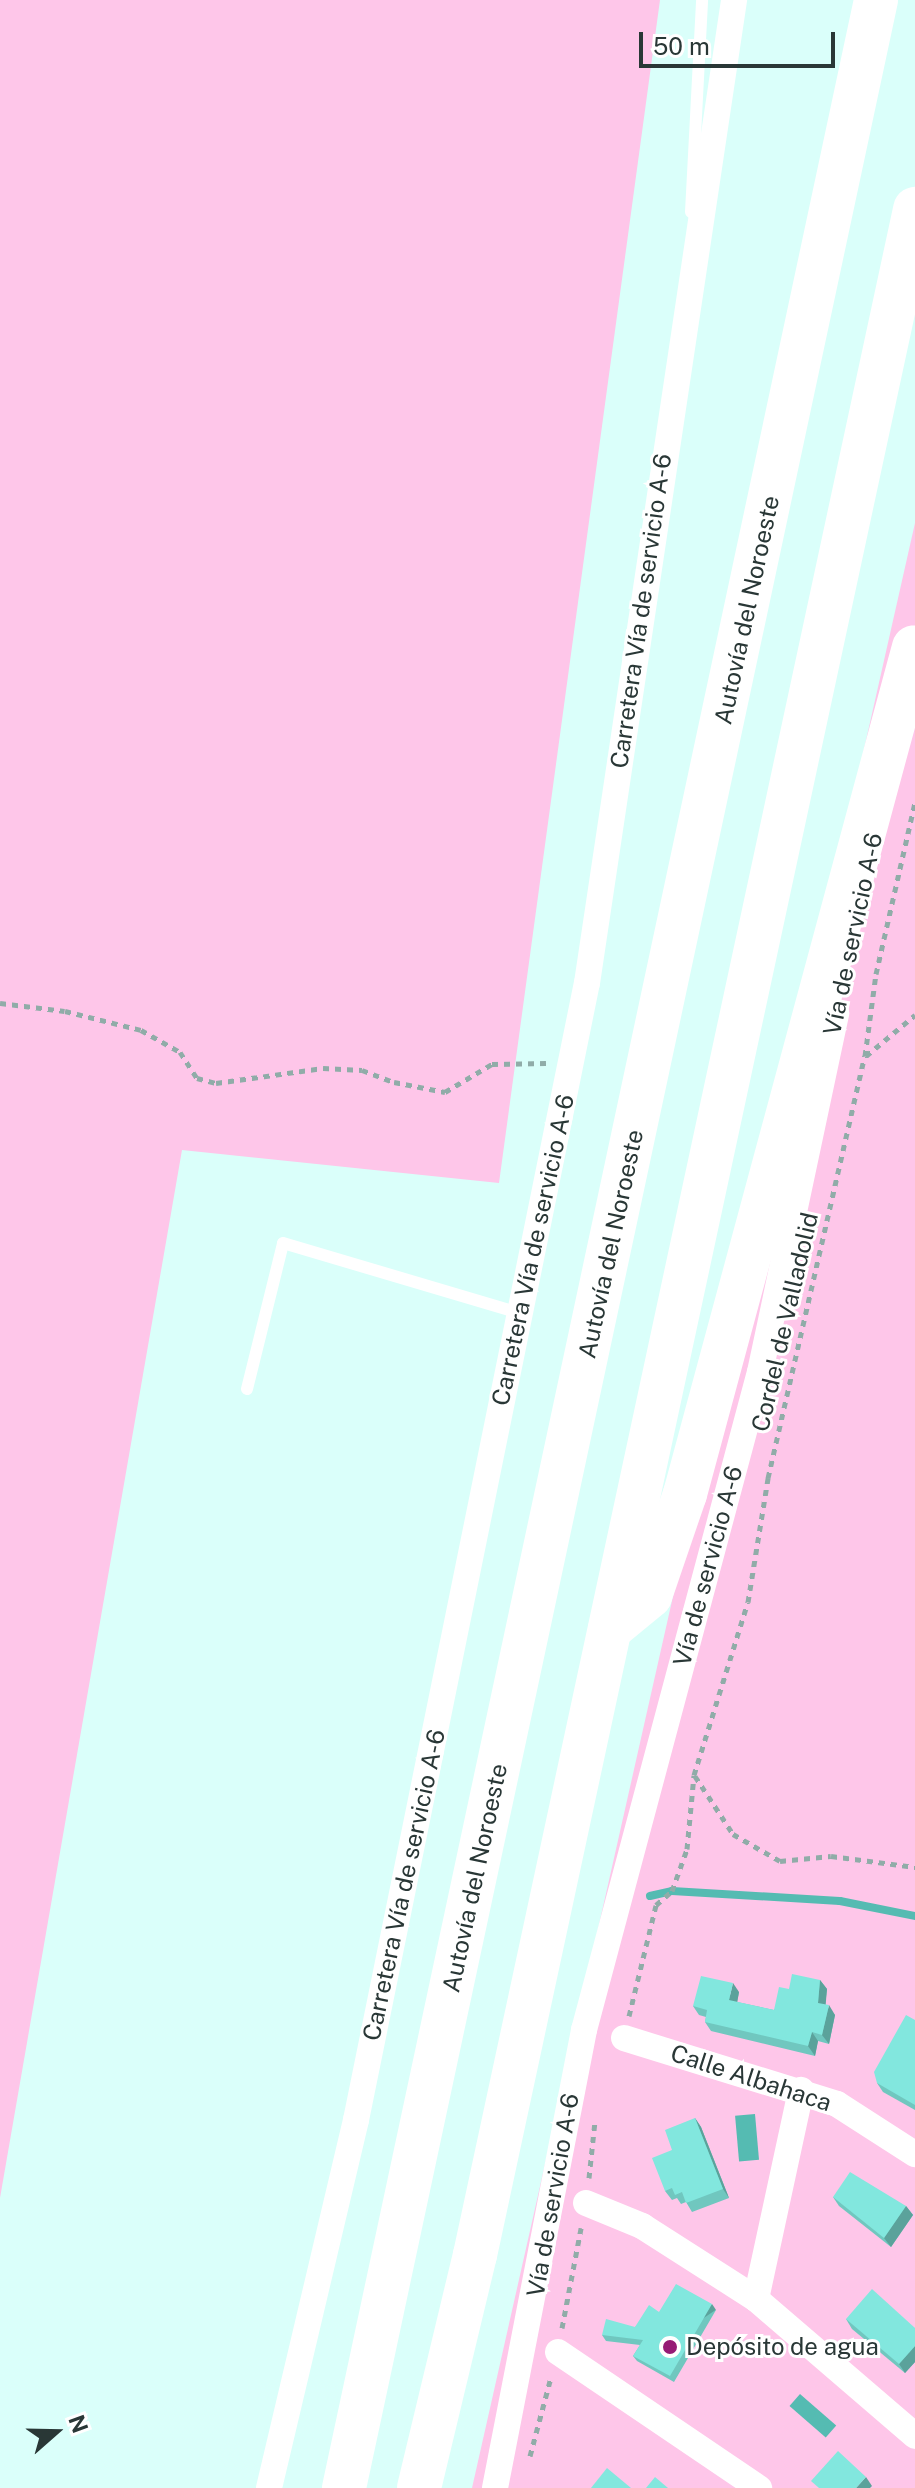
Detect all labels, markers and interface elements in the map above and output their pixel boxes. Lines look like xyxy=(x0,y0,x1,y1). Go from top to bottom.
scale bar xyxy=(643,16,839,66)
text: 50 m xyxy=(653,32,710,60)
street label: Carretera Vía de servicio A-6 xyxy=(605,451,677,771)
street label: Autovía del Noroeste xyxy=(709,493,785,727)
street label: Vía de servicio A-6 xyxy=(817,830,889,1038)
street label: Carretera Vía de servicio A-6 xyxy=(486,1091,580,1409)
street label: Autovía del Noroeste xyxy=(573,1127,649,1361)
street label: Cordel de Valladolid xyxy=(746,1209,824,1435)
street label: Vía de servicio A-6 xyxy=(667,1462,749,1670)
street label: Carretera Vía de servicio A-6 xyxy=(357,1726,451,2044)
street label: Autovía del Noroeste xyxy=(437,1761,513,1995)
street label: Calle Albahaca xyxy=(667,2038,835,2118)
street label: Vía de servicio A-6 xyxy=(521,2091,585,2299)
place label: Depósito de agua xyxy=(686,2333,879,2361)
marker: Depósito de agua xyxy=(661,2338,679,2356)
north arrow xyxy=(16,2392,96,2472)
text: N xyxy=(63,2411,94,2436)

